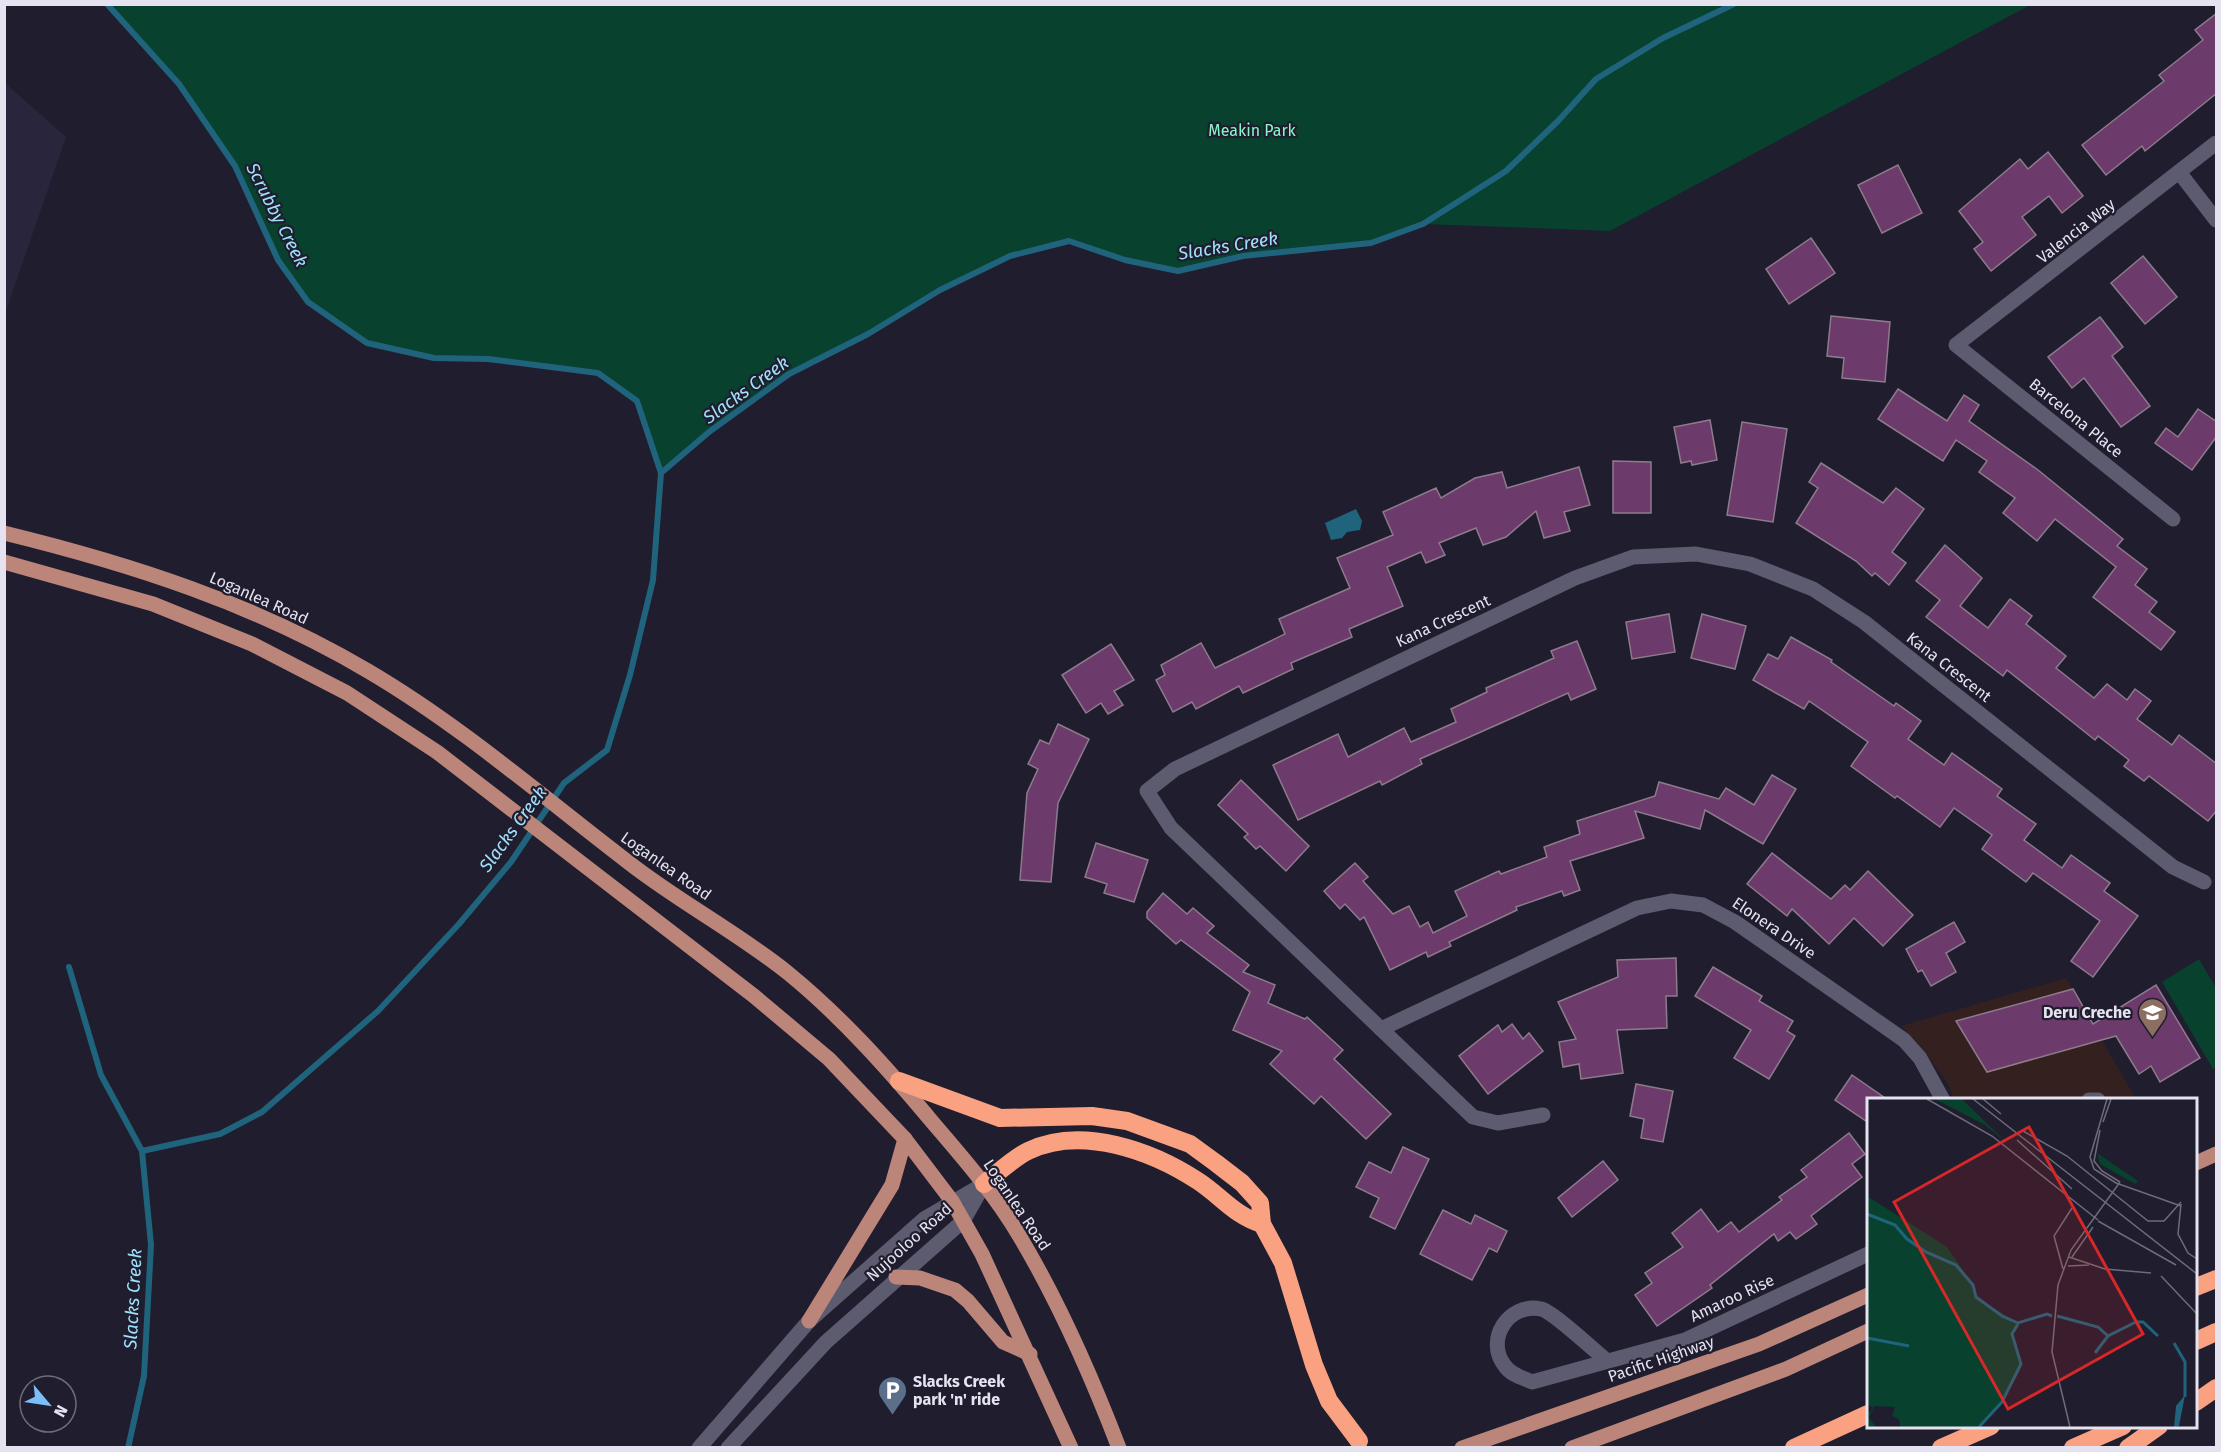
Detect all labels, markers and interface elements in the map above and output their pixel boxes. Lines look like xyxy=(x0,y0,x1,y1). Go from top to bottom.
park label: Meakin Park xyxy=(1208,121,1297,140)
water label: Scrubby Creek xyxy=(241,158,313,271)
street label: Valencia Way xyxy=(2033,195,2119,267)
water label: Slacks Creek xyxy=(1176,227,1280,265)
water label: Slacks Creek xyxy=(698,351,793,429)
street label: Barcelona Place xyxy=(2025,374,2127,462)
street label: Loganlea Road xyxy=(207,568,311,628)
street label: Kana Crescent xyxy=(1393,591,1493,651)
street label: Kana Crescent xyxy=(1903,628,1995,706)
water label: Slacks Creek xyxy=(474,782,552,877)
street label: Loganlea Road xyxy=(617,828,715,904)
street label: Elonera Drive xyxy=(1729,893,1819,963)
school or university icon: Deru Creche xyxy=(2136,996,2168,1038)
place label: Deru Creche xyxy=(2043,1003,2131,1022)
inset map xyxy=(1867,1098,2197,1428)
street label: Loganlea Road xyxy=(979,1156,1055,1254)
street label: Nujooloo Road xyxy=(863,1199,955,1285)
water label: Slacks Creek xyxy=(119,1248,147,1351)
street label: Amaroo Rise xyxy=(1687,1270,1777,1326)
street label: Pacific Highway xyxy=(1605,1332,1717,1386)
place label: Slacks Creek park 'n' ride xyxy=(913,1372,1005,1409)
north arrow xyxy=(18,1374,78,1434)
parking icon: Slacks Creek park 'n' ride xyxy=(876,1374,908,1416)
text: N xyxy=(50,1402,72,1420)

